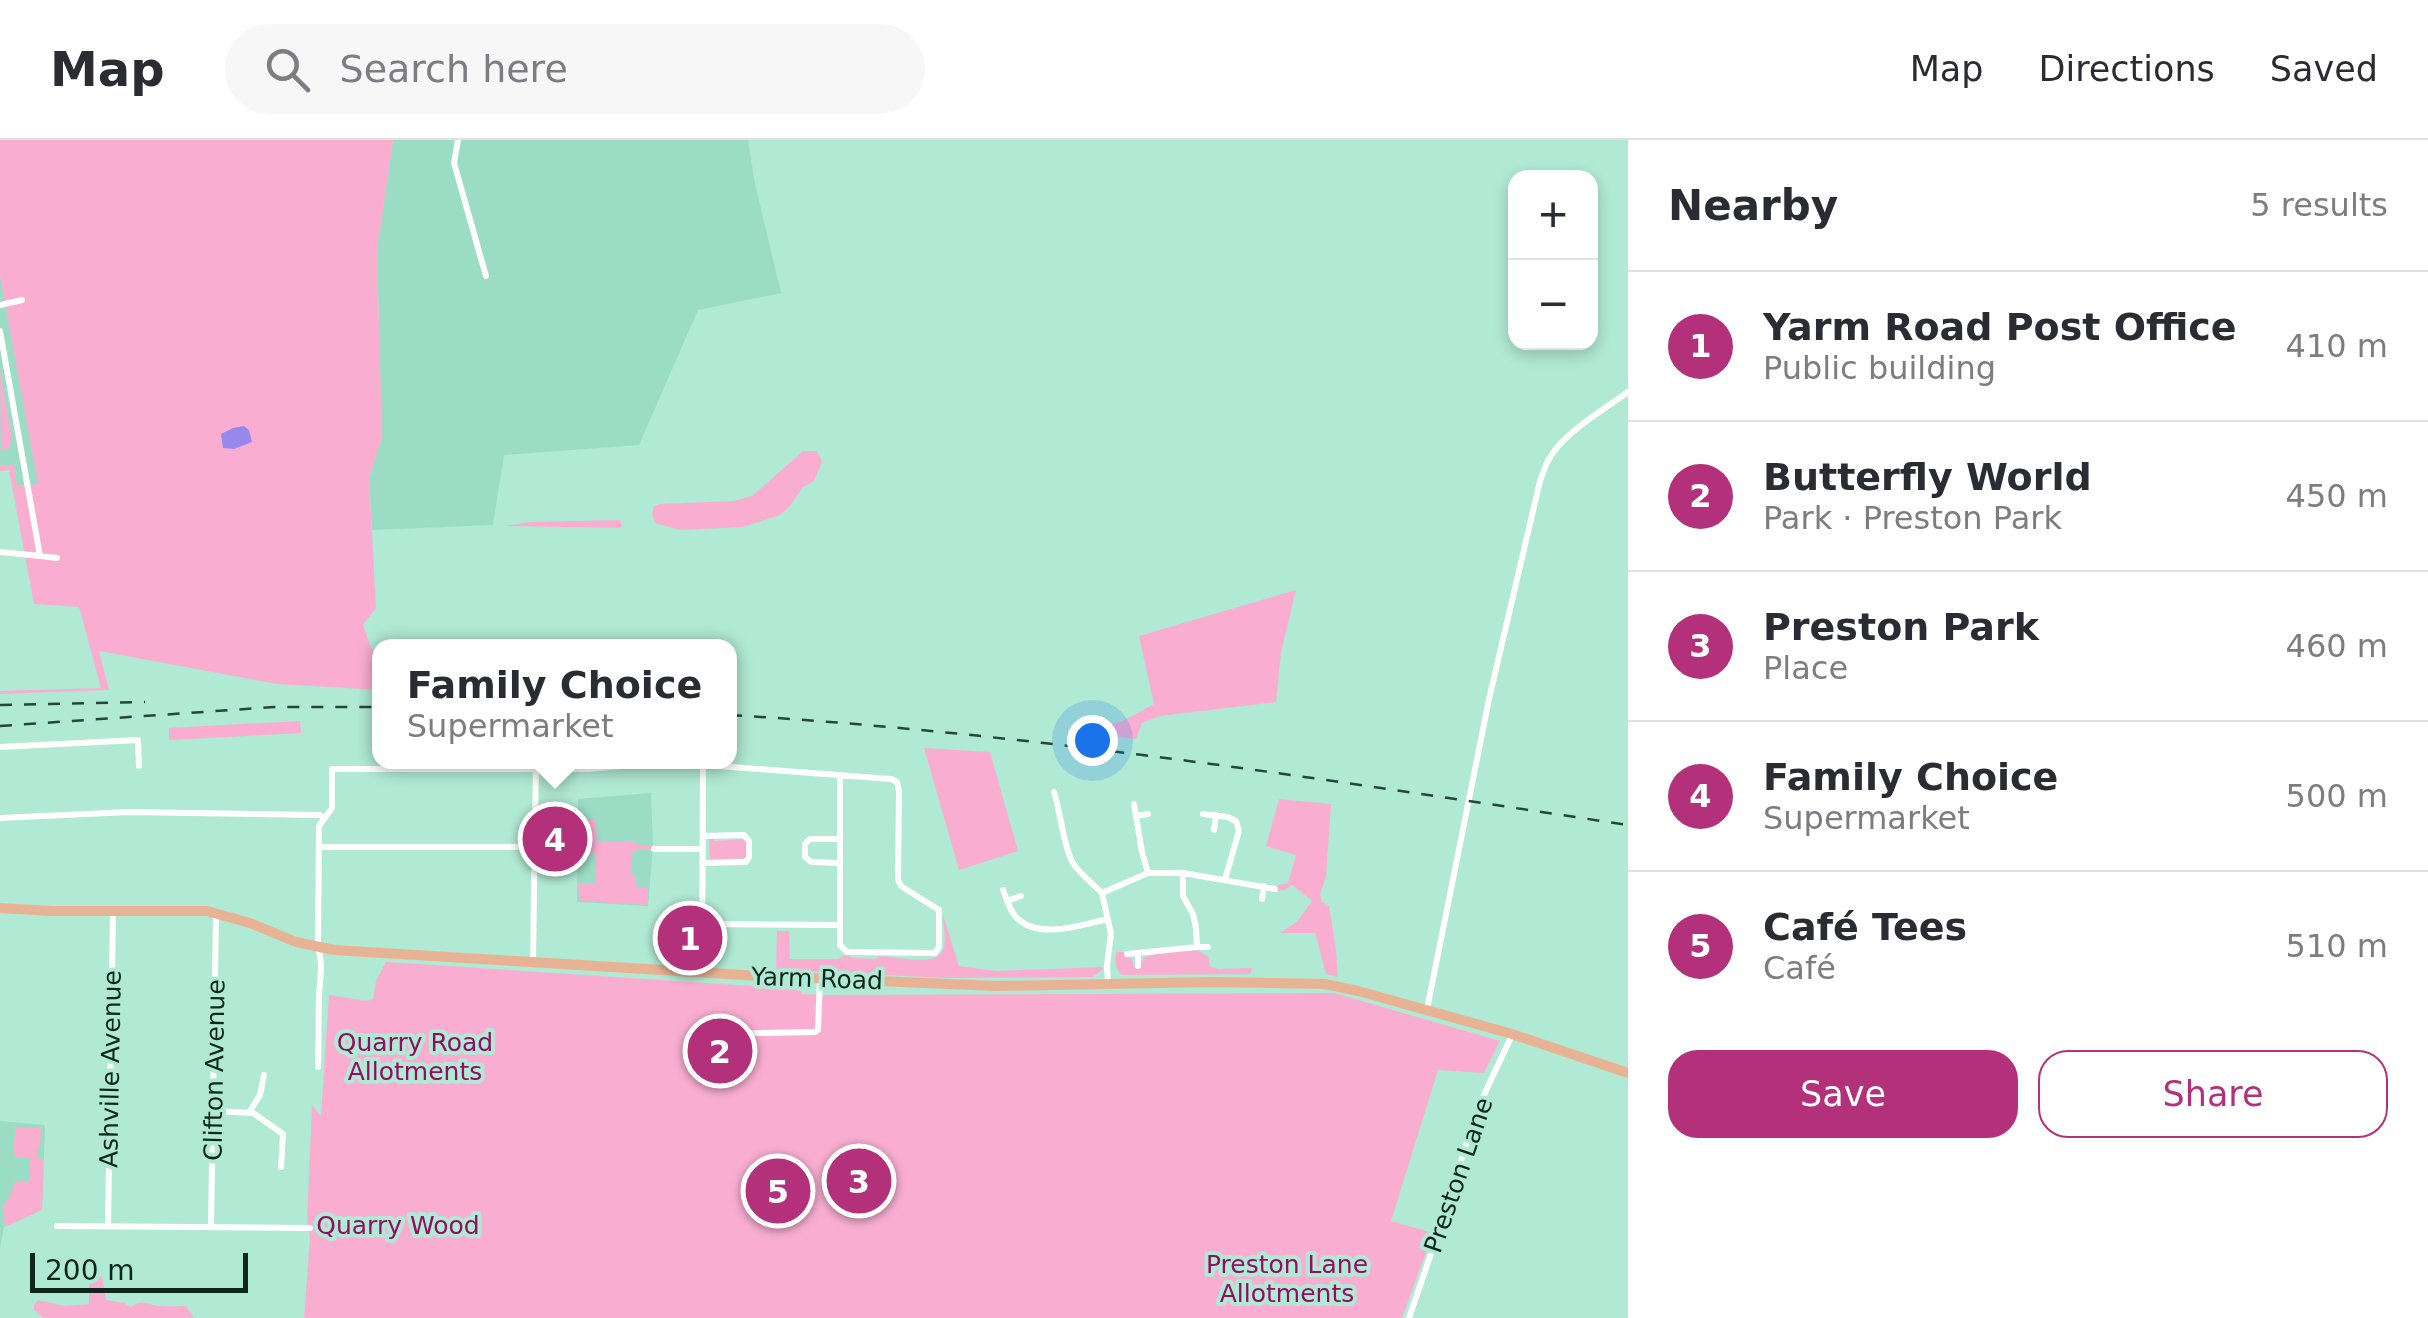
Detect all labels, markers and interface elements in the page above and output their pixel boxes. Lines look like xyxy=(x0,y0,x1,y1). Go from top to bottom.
search box xyxy=(225,24,925,114)
text: Map xyxy=(50,41,165,97)
icon: search xyxy=(260,42,315,97)
text: Search here xyxy=(340,47,568,91)
text: Map xyxy=(1910,49,1984,89)
text: Directions xyxy=(2039,49,2215,89)
text: Saved xyxy=(2270,49,2378,89)
map controls xyxy=(1508,170,1598,350)
button: + xyxy=(1508,170,1598,260)
text: Nearby xyxy=(1668,181,1838,230)
text: 5 results xyxy=(2250,186,2388,224)
button: − xyxy=(1508,260,1598,350)
text: Yarm Road Post Office xyxy=(1763,305,2237,349)
text: 1 xyxy=(1689,327,1712,365)
text: 410 m xyxy=(2286,327,2388,365)
text: Public building xyxy=(1763,349,1996,387)
text: Butterfly World xyxy=(1763,455,2092,499)
text: 2 xyxy=(1689,477,1712,515)
text: 450 m xyxy=(2286,477,2388,515)
text: Park · Preston Park xyxy=(1763,499,2062,537)
text: Preston Park xyxy=(1763,605,2039,649)
text: 3 xyxy=(1689,627,1712,665)
text: 460 m xyxy=(2286,627,2388,665)
popup xyxy=(372,639,737,769)
text: Place xyxy=(1763,649,1848,687)
text: Family Choice xyxy=(407,663,702,707)
text: Supermarket xyxy=(407,707,614,745)
your location xyxy=(1067,715,1118,766)
text: Family Choice xyxy=(1763,755,2058,799)
text: 4 xyxy=(1689,777,1712,815)
text: 500 m xyxy=(2286,777,2388,815)
text: Supermarket xyxy=(1763,799,1970,837)
pin: 4 xyxy=(522,802,588,876)
pin: 1 xyxy=(658,900,722,976)
text: Café Tees xyxy=(1763,905,1967,949)
text: 5 xyxy=(1689,927,1712,965)
text: 510 m xyxy=(2286,927,2388,965)
text: Café xyxy=(1763,949,1836,987)
street label: Yarm Road xyxy=(750,962,883,995)
street label: Ashville Avenue xyxy=(94,970,127,1168)
street label: Clifton Avenue xyxy=(198,979,231,1161)
pin: 2 xyxy=(688,1014,752,1088)
park label: Quarry Road Allotments xyxy=(337,1028,493,1086)
button: Save xyxy=(1668,1050,2018,1138)
button: Share xyxy=(2038,1050,2388,1138)
street label: Preston Lane xyxy=(1418,1094,1499,1257)
pin: 3 xyxy=(826,1144,892,1218)
pin: 5 xyxy=(746,1154,810,1228)
park label: Quarry Wood xyxy=(316,1211,480,1240)
scale bar xyxy=(30,1248,248,1292)
park label: Preston Lane Allotments xyxy=(1206,1250,1368,1308)
text: 200 m xyxy=(45,1254,135,1287)

